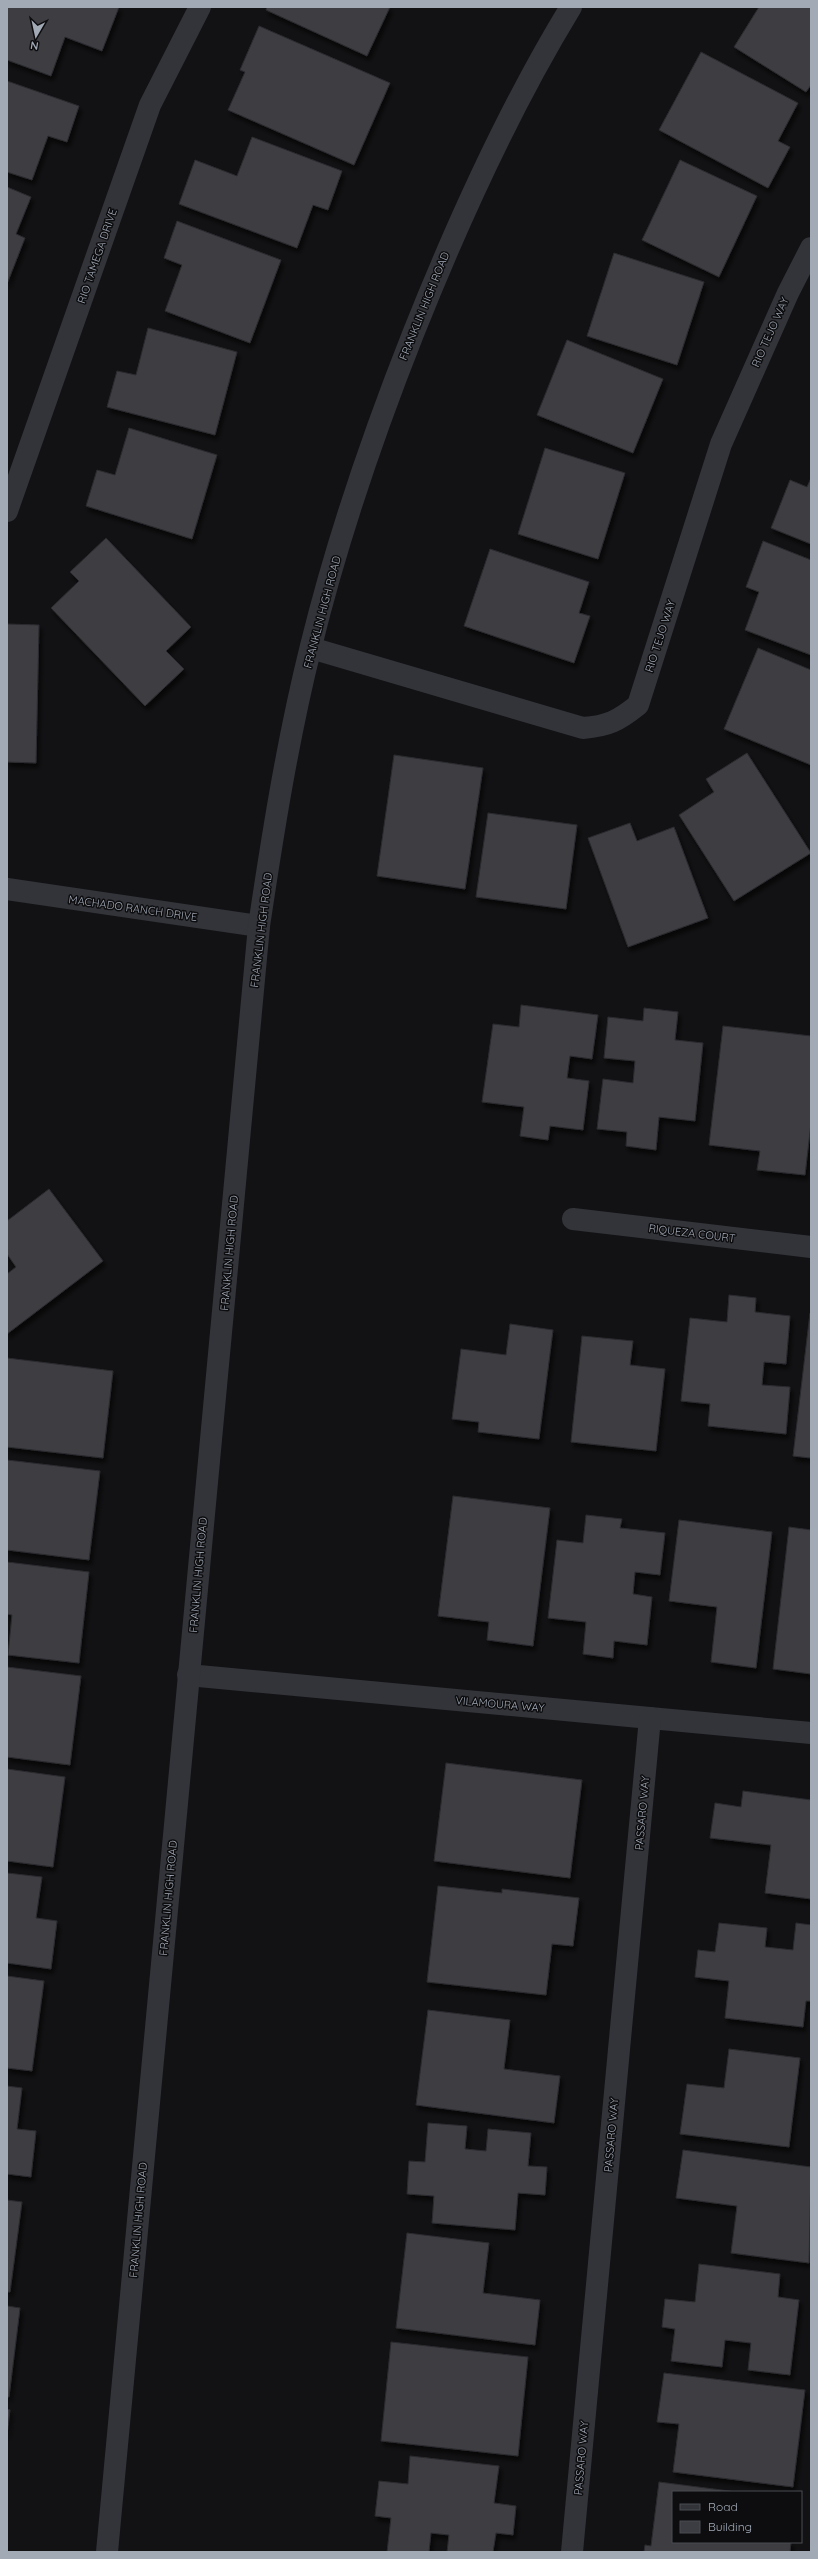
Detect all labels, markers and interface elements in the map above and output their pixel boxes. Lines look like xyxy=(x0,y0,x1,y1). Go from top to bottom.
north arrow xyxy=(16,16,56,56)
text: N xyxy=(29,38,40,53)
street label: RIO TAMEGA DRIVE xyxy=(74,207,120,305)
street label: FRANKLIN HIGH ROAD xyxy=(396,250,452,362)
street label: RIO TEJO WAY xyxy=(748,295,792,369)
street label: FRANKLIN HIGH ROAD xyxy=(300,554,344,670)
street label: RIO TEJO WAY xyxy=(642,598,678,674)
street label: FRANKLIN HIGH ROAD xyxy=(247,872,275,988)
street label: MACHADO RANCH DRIVE xyxy=(68,892,198,924)
street label: FRANKLIN HIGH ROAD xyxy=(217,1195,241,1311)
street label: RIQUEZA COURT xyxy=(648,1221,736,1245)
street label: FRANKLIN HIGH ROAD xyxy=(186,1517,210,1633)
street label: VILAMOURA WAY xyxy=(455,1693,545,1715)
street label: PASSARO WAY xyxy=(632,1775,652,1851)
street label: FRANKLIN HIGH ROAD xyxy=(156,1840,180,1956)
street label: PASSARO WAY xyxy=(601,2097,621,2173)
street label: FRANKLIN HIGH ROAD xyxy=(126,2162,150,2278)
street label: PASSARO WAY xyxy=(571,2420,591,2496)
legend xyxy=(672,2491,802,2543)
text: Road xyxy=(708,2499,738,2514)
text: Building xyxy=(708,2519,752,2534)

